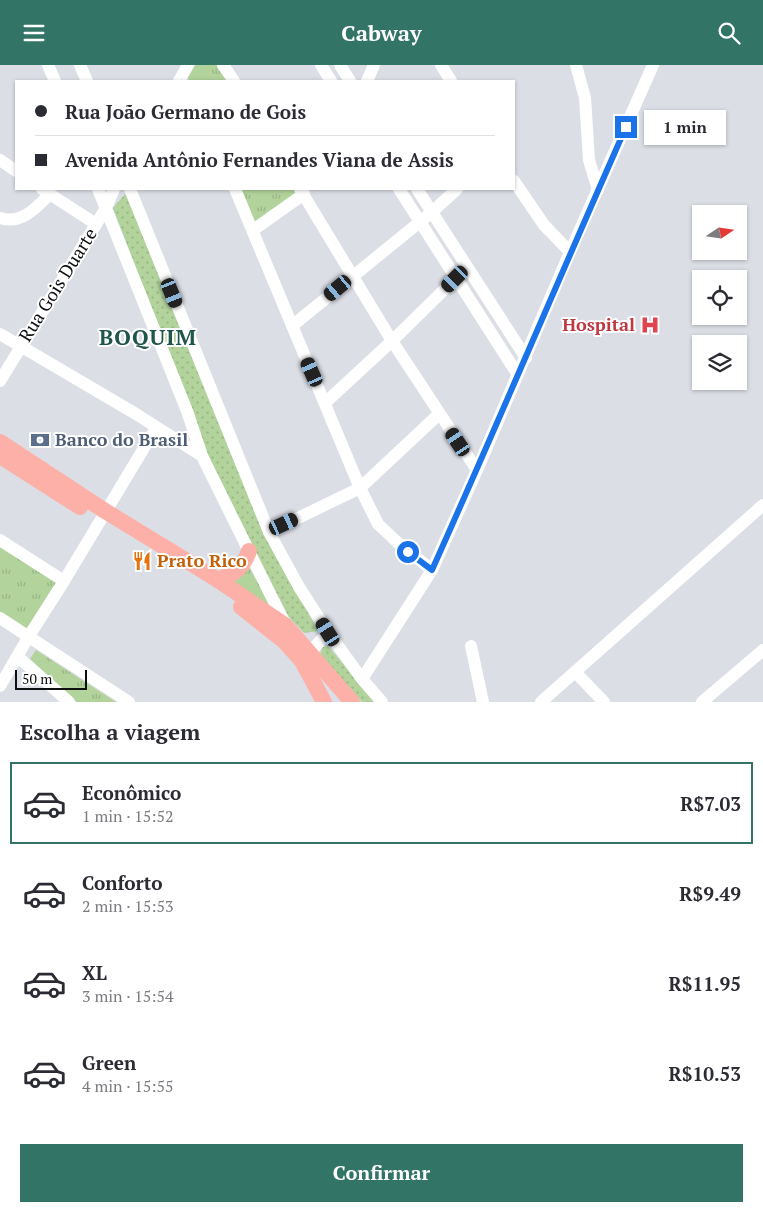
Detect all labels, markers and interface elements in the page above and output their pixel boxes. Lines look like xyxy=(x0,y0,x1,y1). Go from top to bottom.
text: Cabway xyxy=(341,18,422,47)
icon: menu xyxy=(20,19,48,47)
icon: search xyxy=(715,19,743,47)
text: Rua João Germano de Gois xyxy=(65,99,306,124)
callout: 1 min xyxy=(644,109,726,145)
route end xyxy=(615,116,637,138)
text: 1 min xyxy=(663,116,707,138)
text: Avenida Antônio Fernandes Viana de Assis xyxy=(65,147,454,172)
north arrow xyxy=(692,205,748,260)
map controls xyxy=(692,205,747,390)
street label: Rua Gois Duarte xyxy=(13,223,102,346)
car xyxy=(439,263,470,295)
button: locate xyxy=(692,270,747,325)
car xyxy=(321,273,354,303)
car xyxy=(159,276,184,310)
place label: Hospital xyxy=(562,312,635,336)
hospital icon: Hospital xyxy=(639,314,661,336)
district label: BOQUIM xyxy=(99,322,197,351)
button: layers xyxy=(692,335,747,390)
car xyxy=(299,355,324,389)
car xyxy=(443,425,472,459)
place label: Banco do Brasil xyxy=(55,427,188,451)
bank icon: Banco do Brasil xyxy=(29,429,51,451)
car xyxy=(267,511,300,537)
route start xyxy=(397,541,419,563)
place label: Prato Rico xyxy=(157,548,247,572)
restaurant icon: Prato Rico xyxy=(131,550,153,572)
car xyxy=(313,615,342,649)
scale bar xyxy=(15,667,88,690)
text: 50 m xyxy=(22,669,52,688)
text: Escolha a viagem xyxy=(20,717,200,746)
text: Econômico xyxy=(82,780,181,805)
icon: car xyxy=(22,781,67,826)
text: R$7.03 xyxy=(680,791,741,816)
text: 1 min · 15:52 xyxy=(82,805,174,827)
text: Conforto xyxy=(82,870,163,895)
icon: car xyxy=(22,871,67,916)
text: R$9.49 xyxy=(679,881,741,906)
text: 2 min · 15:53 xyxy=(82,895,174,917)
text: XL xyxy=(82,960,107,985)
icon: car xyxy=(22,961,67,1006)
text: R$11.95 xyxy=(668,971,741,996)
text: 3 min · 15:54 xyxy=(82,985,174,1007)
text: Green xyxy=(82,1050,136,1075)
icon: car xyxy=(22,1051,67,1096)
text: R$10.53 xyxy=(668,1061,741,1086)
text: 4 min · 15:55 xyxy=(82,1075,174,1097)
button: Confirmar xyxy=(20,1144,743,1202)

